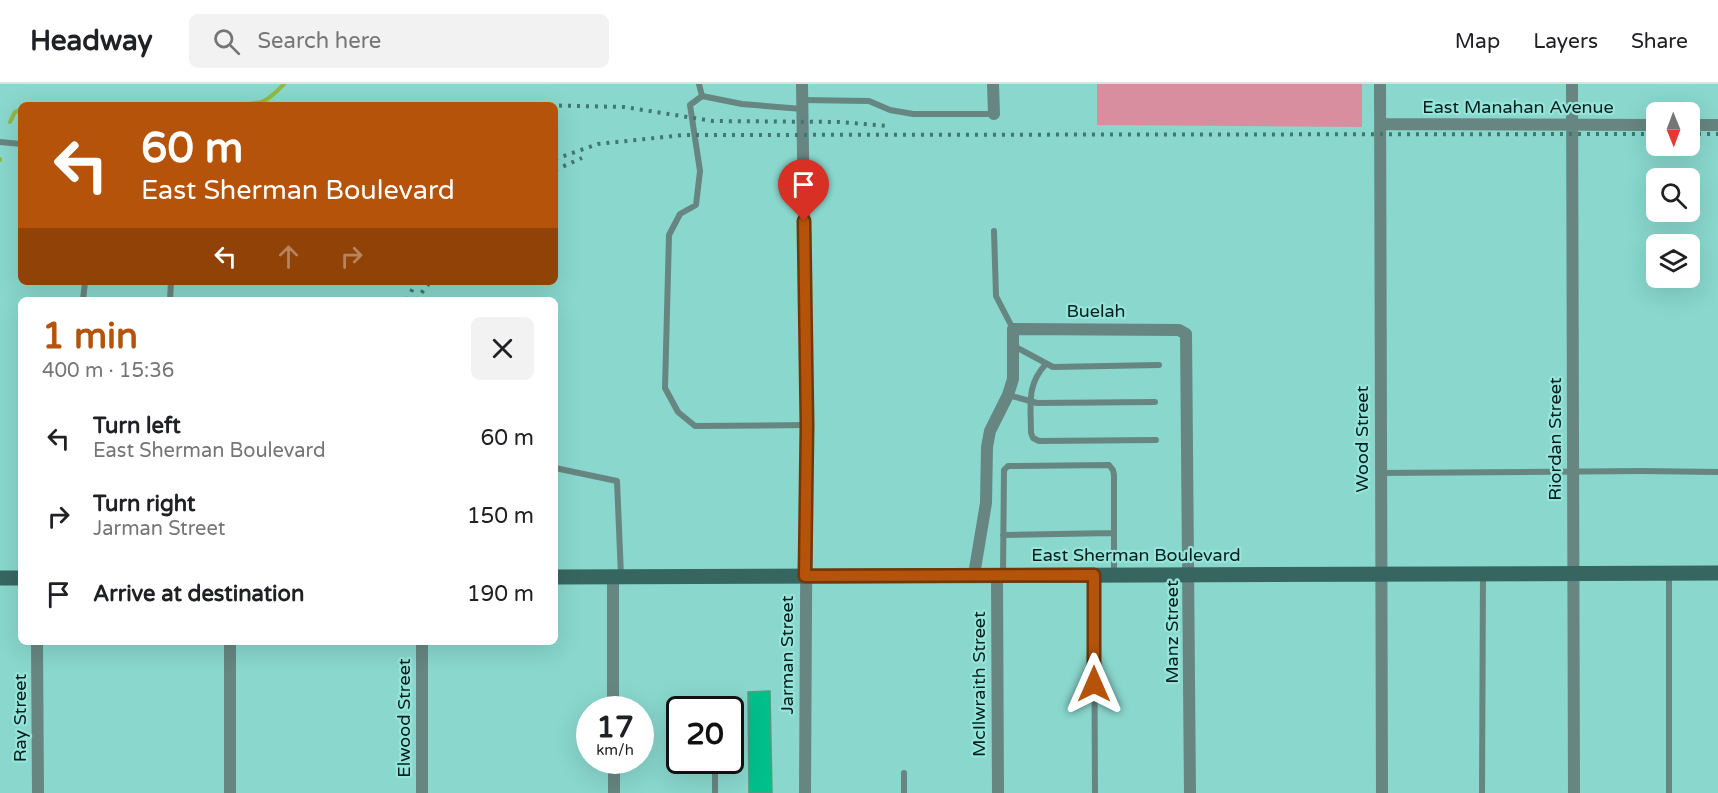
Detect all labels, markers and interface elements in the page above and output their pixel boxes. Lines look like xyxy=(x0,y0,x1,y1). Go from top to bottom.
search box xyxy=(189,14,609,68)
text: Headway xyxy=(30,24,153,58)
icon: search xyxy=(210,25,243,58)
text: Search here xyxy=(258,28,381,54)
text: Map xyxy=(1455,29,1500,54)
text: Layers xyxy=(1533,29,1598,54)
text: Share xyxy=(1631,29,1688,54)
street label: East Manahan Avenue xyxy=(1422,96,1614,118)
north arrow xyxy=(1646,102,1700,156)
map controls xyxy=(1646,102,1700,288)
text: 60 m xyxy=(141,123,243,174)
icon: left xyxy=(42,126,120,204)
pin xyxy=(778,159,829,221)
icon: arrive xyxy=(787,168,820,201)
button: search xyxy=(1646,168,1700,222)
text: East Sherman Boulevard xyxy=(141,174,455,207)
button: layers xyxy=(1646,234,1700,288)
icon: left xyxy=(209,240,242,273)
icon: ahead xyxy=(272,240,305,273)
icon: right xyxy=(335,240,368,273)
street label: Buelah xyxy=(1066,300,1126,322)
text: 1 min xyxy=(42,315,138,358)
button: close xyxy=(471,317,534,380)
text: 400 m · 15:36 xyxy=(42,359,174,383)
street label: Riordan Street xyxy=(1544,377,1566,501)
street label: Wood Street xyxy=(1351,386,1373,492)
text: Turn left xyxy=(93,413,181,439)
icon: left xyxy=(42,422,75,455)
text: 60 m xyxy=(480,425,534,451)
text: East Sherman Boulevard xyxy=(93,439,326,463)
text: Turn right xyxy=(93,491,195,517)
icon: right xyxy=(42,500,75,533)
text: 150 m xyxy=(467,503,534,529)
text: Jarman Street xyxy=(93,517,225,541)
street label: East Sherman Boulevard xyxy=(1031,544,1241,566)
icon: arrive xyxy=(42,578,75,611)
street label: Manz Street xyxy=(1161,580,1183,684)
text: Arrive at destination xyxy=(93,581,304,607)
text: 190 m xyxy=(467,581,534,607)
street label: Jarman Street xyxy=(776,595,798,715)
street label: McIlwraith Street xyxy=(968,611,990,757)
position arrow xyxy=(1062,652,1126,716)
street label: Elwood Street xyxy=(393,658,415,778)
street label: Ray Street xyxy=(9,674,31,762)
speed limit sign: 20 xyxy=(666,696,744,774)
text: 17 xyxy=(596,709,634,746)
text: km/h xyxy=(596,741,634,759)

